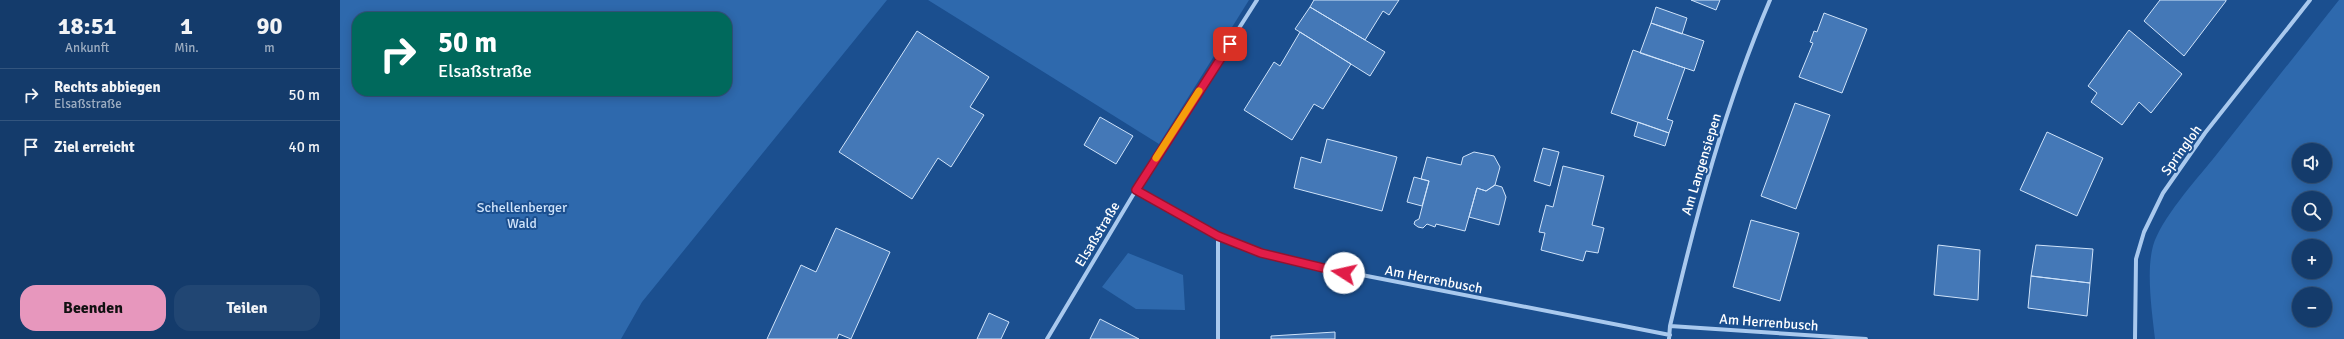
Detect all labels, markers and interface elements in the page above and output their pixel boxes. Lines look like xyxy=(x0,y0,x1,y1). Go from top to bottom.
text: 18:51 xyxy=(58,11,117,41)
text: 1 xyxy=(180,11,193,41)
text: 90 xyxy=(256,11,282,41)
text: 50 m xyxy=(438,26,497,60)
pin xyxy=(1213,27,1247,61)
icon: right xyxy=(372,28,424,80)
icon: arrive xyxy=(1219,33,1241,55)
text: Ankunft xyxy=(65,40,109,56)
text: Min. xyxy=(174,40,199,56)
text: m xyxy=(264,40,275,56)
text: Elsaßstraße xyxy=(438,60,532,82)
text: Rechts abbiegen xyxy=(54,78,161,96)
icon: right xyxy=(20,84,42,106)
text: 50 m xyxy=(289,86,320,104)
text: Elsaßstraße xyxy=(54,96,122,112)
street label: Am Langensiepen xyxy=(1678,111,1725,217)
street label: Springloh xyxy=(2157,122,2205,179)
icon: arrive xyxy=(20,136,42,158)
text: Ziel erreicht xyxy=(54,138,135,156)
text: 40 m xyxy=(289,138,320,156)
map controls xyxy=(2292,143,2332,327)
button: sound xyxy=(2292,143,2332,183)
button: search xyxy=(2292,191,2332,231)
park label: Schellenberger Wald xyxy=(477,199,568,232)
street label: Elsaßstraße xyxy=(1071,199,1124,270)
button: + xyxy=(2292,239,2332,279)
position arrow xyxy=(1323,252,1365,294)
street label: Am Herrenbusch xyxy=(1384,262,1484,297)
button: Beenden xyxy=(20,285,166,331)
button: Teilen xyxy=(174,285,320,331)
button: − xyxy=(2292,287,2332,327)
street label: Am Herrenbusch xyxy=(1719,311,1819,334)

